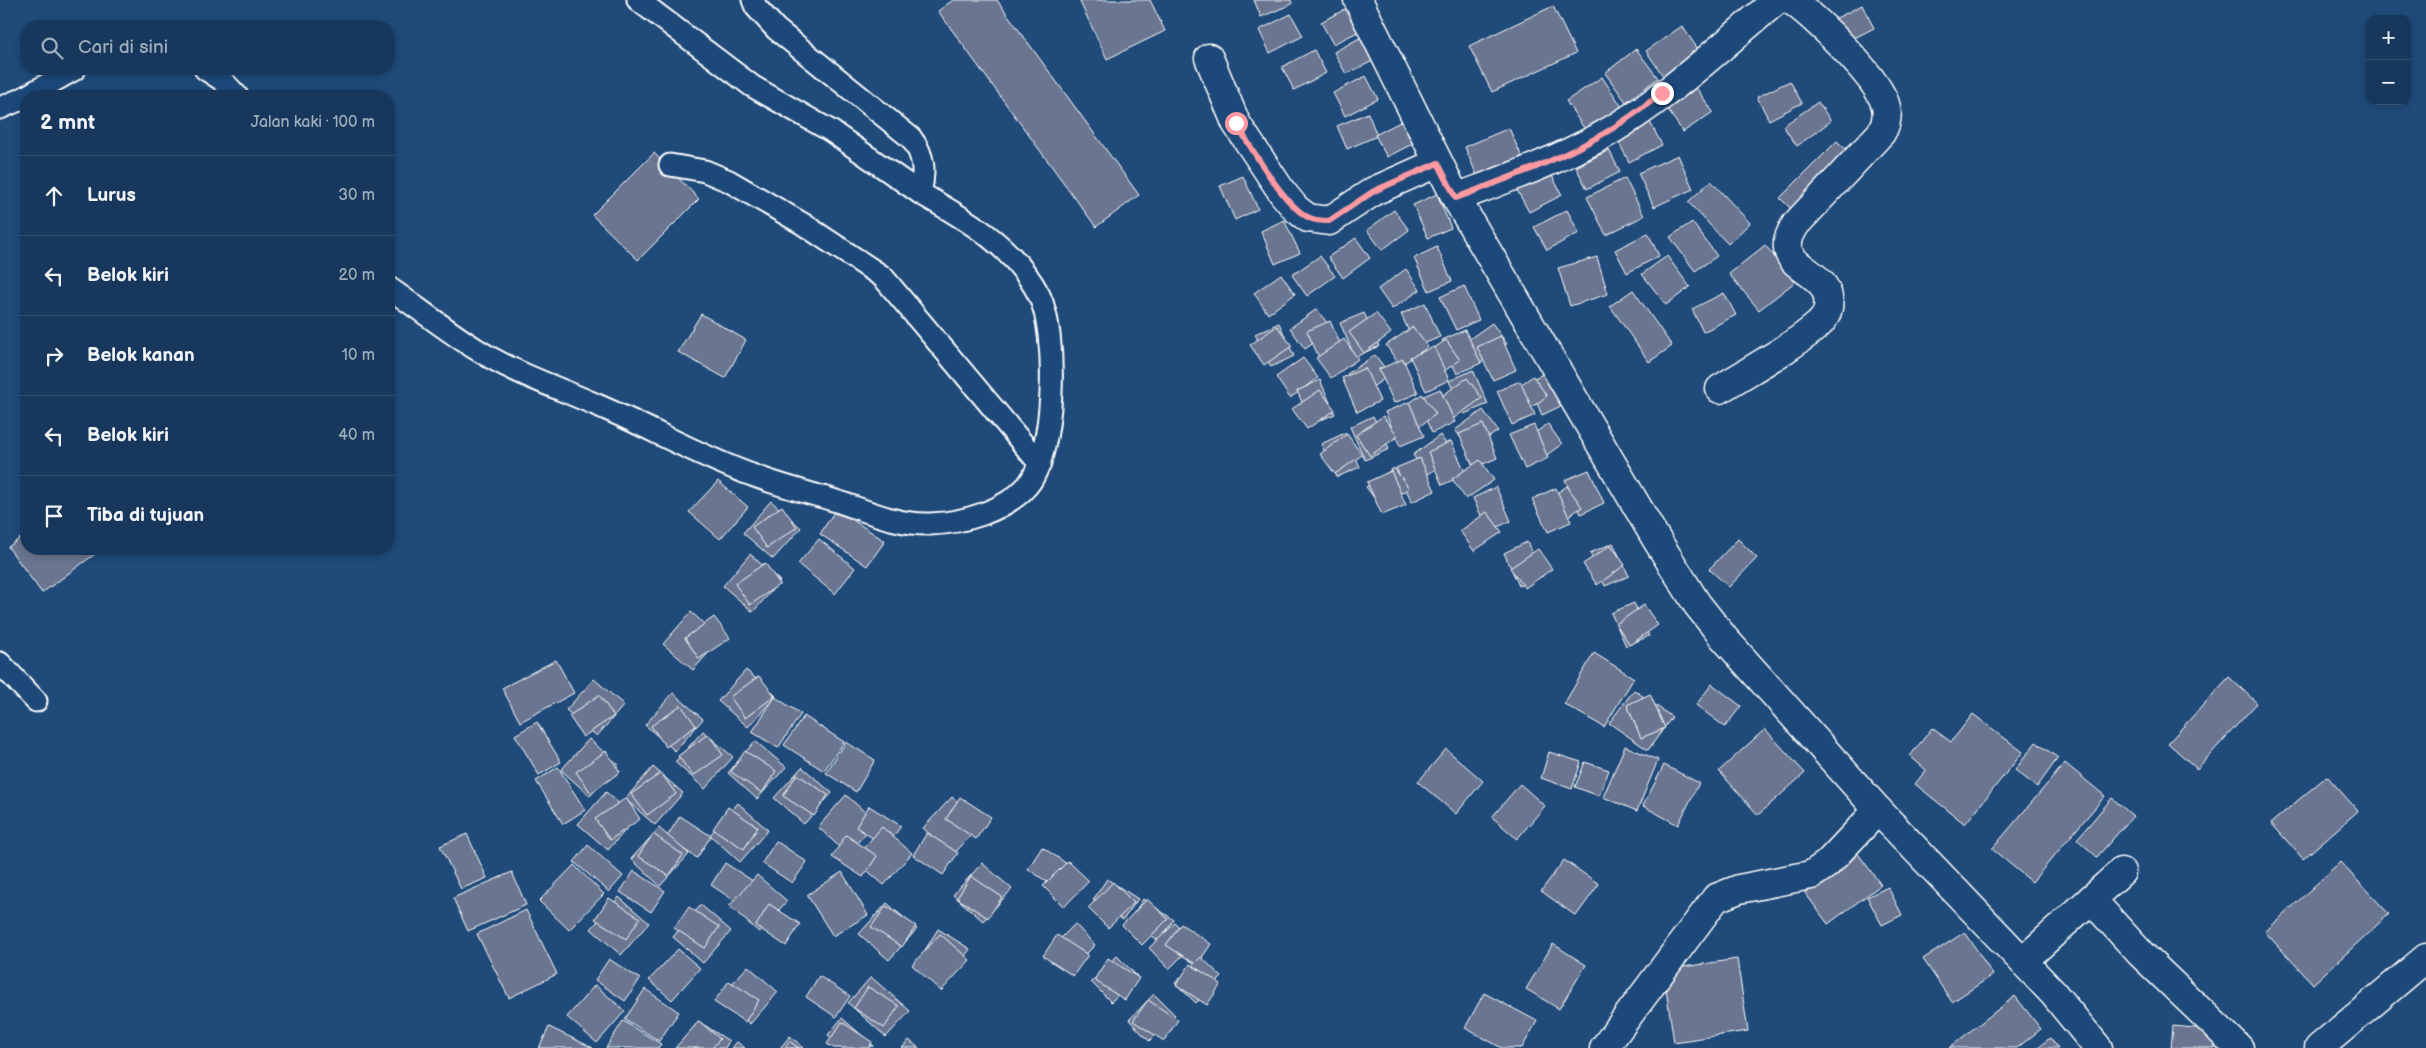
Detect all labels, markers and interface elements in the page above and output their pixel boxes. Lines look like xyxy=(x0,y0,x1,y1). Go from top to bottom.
map controls xyxy=(2366,15,2411,105)
button: + xyxy=(2366,15,2411,60)
search box xyxy=(20,20,395,75)
icon: search xyxy=(38,34,66,62)
text: Cari di sini xyxy=(78,36,168,59)
button: − xyxy=(2366,60,2411,105)
route end xyxy=(1651,82,1674,105)
text: 2 mnt xyxy=(40,110,95,135)
route start xyxy=(1225,112,1248,135)
text: Jalan kaki · 100 m xyxy=(251,113,375,132)
icon: ahead xyxy=(40,182,68,210)
text: Lurus xyxy=(87,184,136,207)
text: 30 m xyxy=(338,186,375,205)
icon: left xyxy=(40,262,68,290)
text: Belok kiri xyxy=(87,264,169,287)
text: 20 m xyxy=(339,266,375,285)
icon: right xyxy=(40,342,68,370)
text: Belok kanan xyxy=(87,344,195,367)
text: 10 m xyxy=(342,346,375,365)
icon: left xyxy=(40,422,68,450)
text: Belok kiri xyxy=(87,424,169,447)
text: 40 m xyxy=(338,426,375,445)
icon: arrive xyxy=(40,502,68,530)
text: Tiba di tujuan xyxy=(87,504,204,527)

